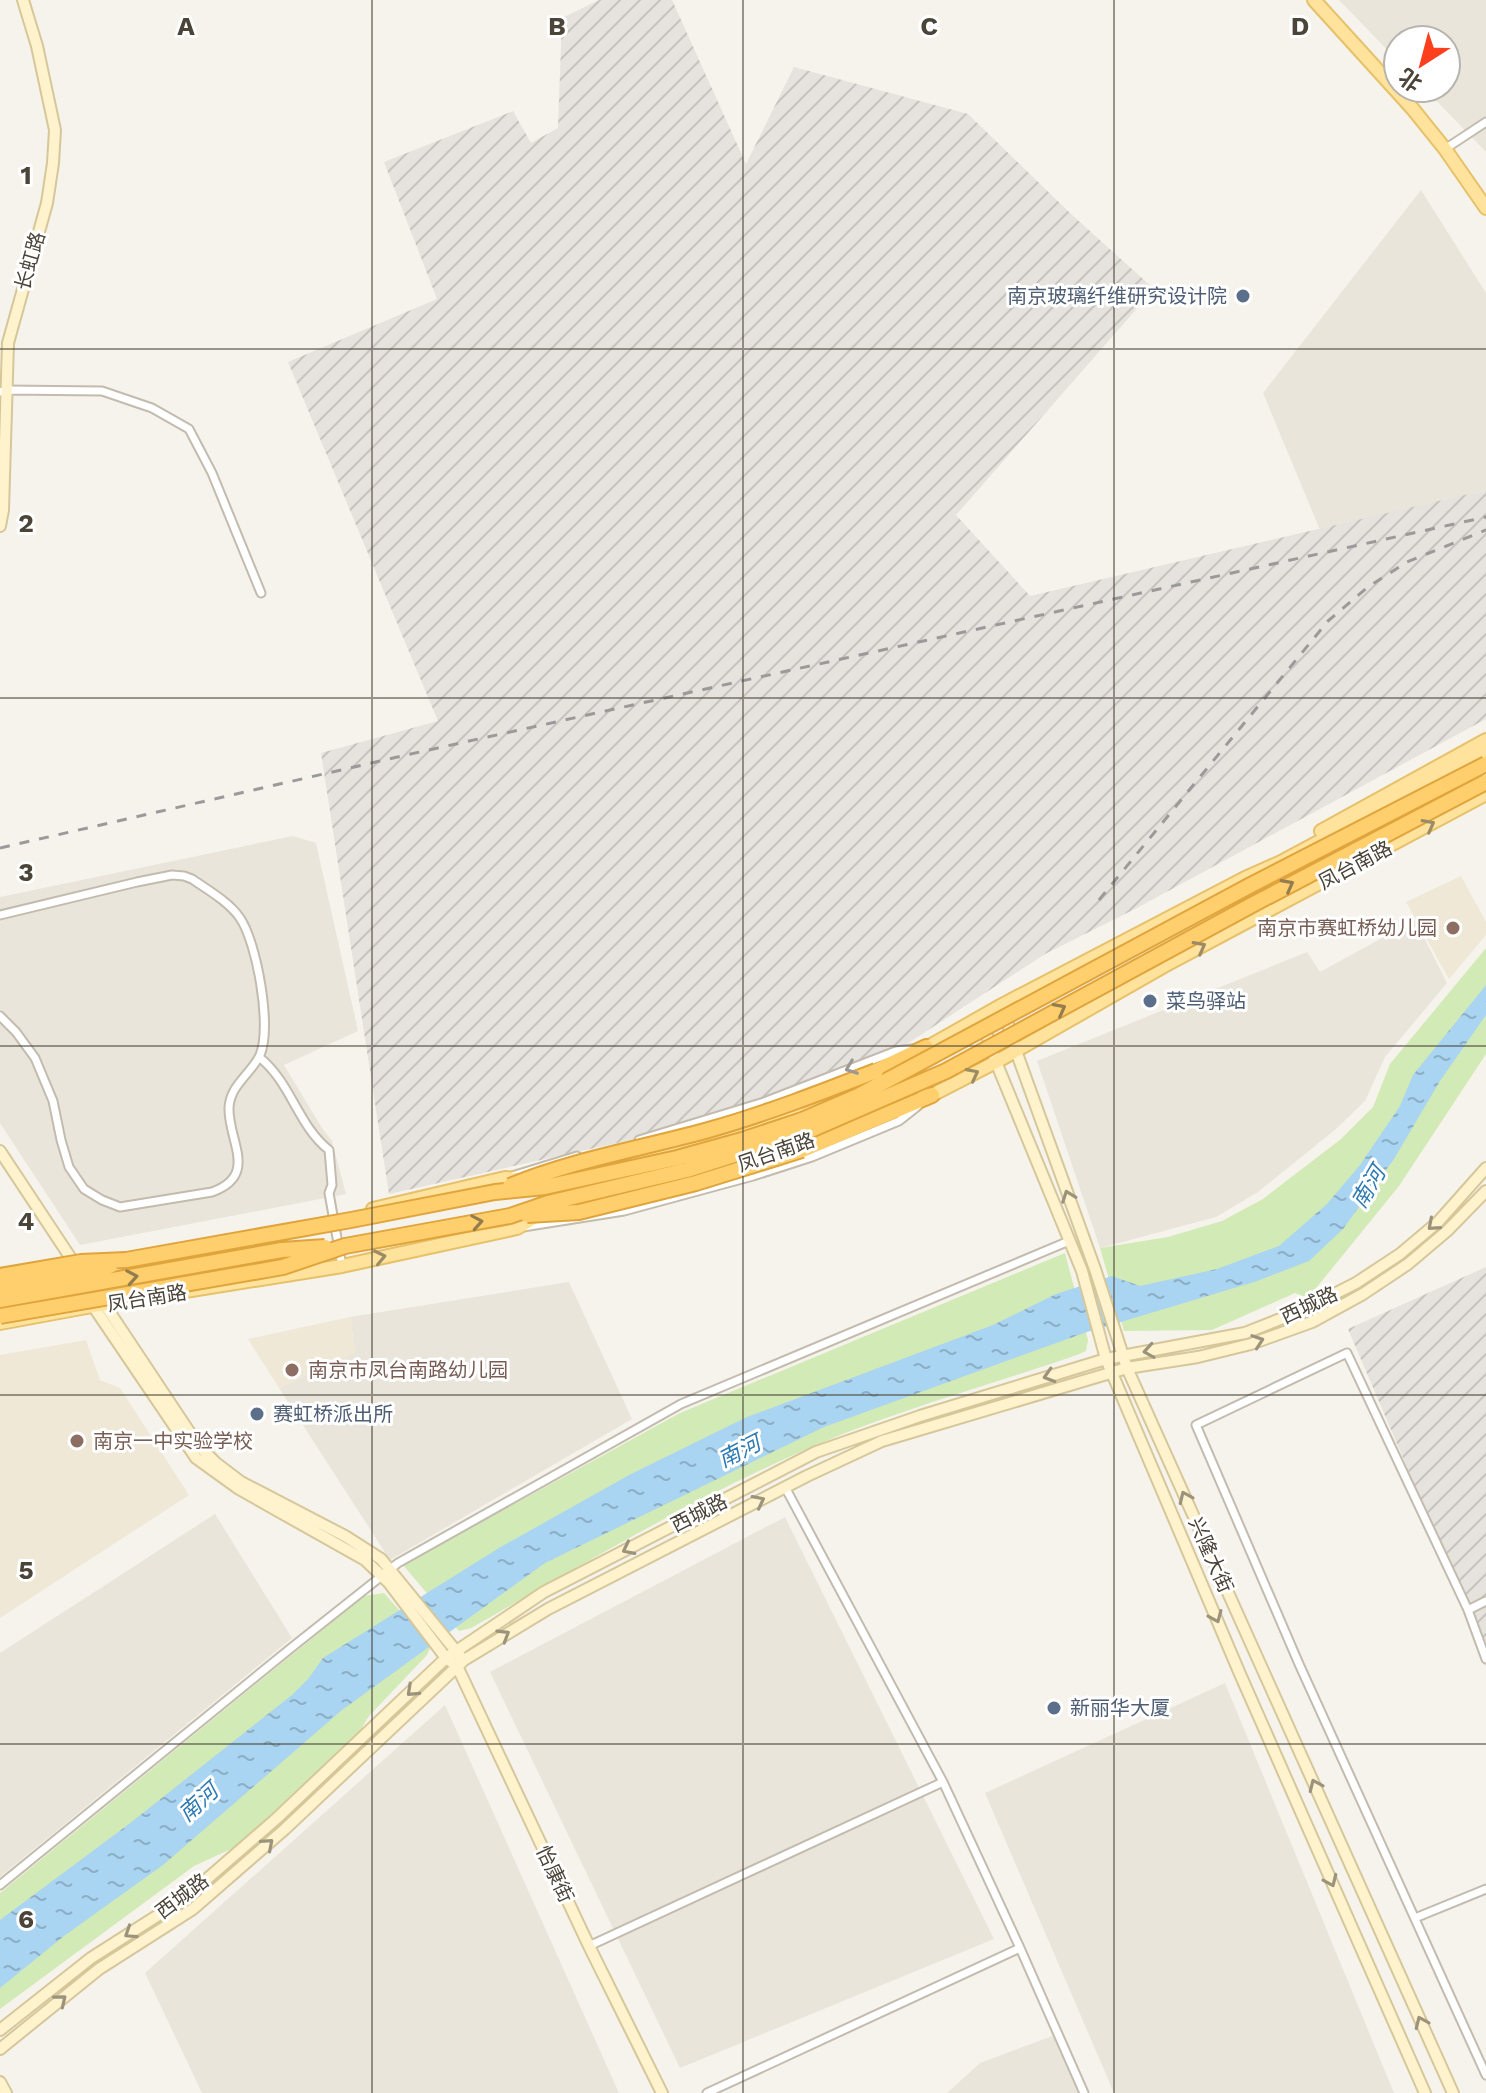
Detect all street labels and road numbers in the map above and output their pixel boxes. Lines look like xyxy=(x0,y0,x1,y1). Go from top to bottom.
street label: 长虹路 xyxy=(10,229,50,293)
street label: 凤台南路 xyxy=(1314,836,1396,894)
street label: 凤台南路 xyxy=(734,1128,818,1176)
street label: 凤台南路 xyxy=(106,1280,188,1316)
street label: 西城路 xyxy=(1277,1281,1341,1329)
street label: 西城路 xyxy=(667,1489,731,1537)
street label: 兴隆大街 xyxy=(1184,1514,1238,1596)
street label: 怡康街 xyxy=(531,1842,579,1906)
street label: 西城路 xyxy=(151,1868,213,1924)

